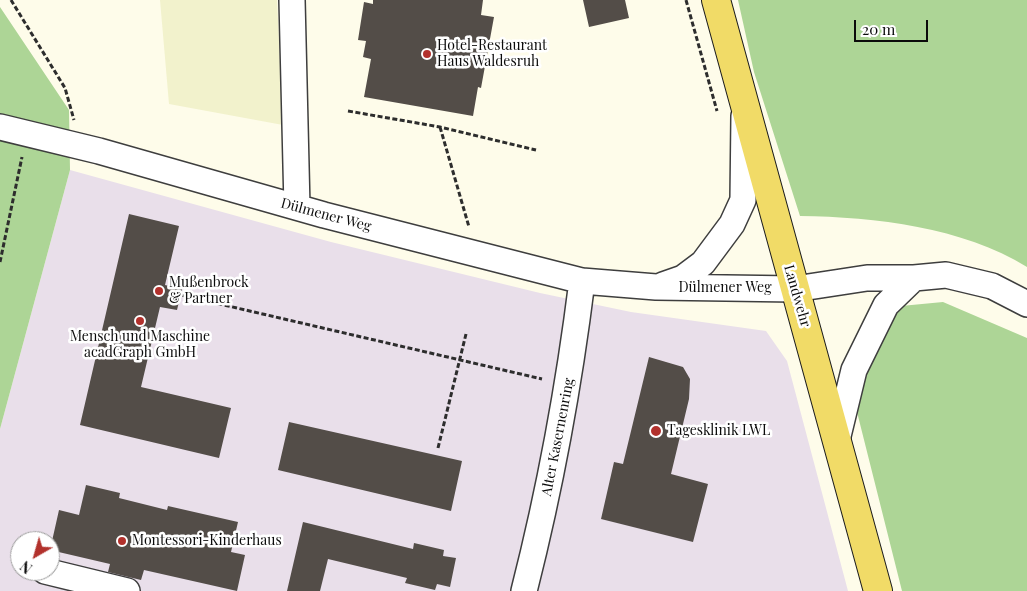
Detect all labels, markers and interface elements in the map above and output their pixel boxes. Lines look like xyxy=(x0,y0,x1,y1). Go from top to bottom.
scale bar xyxy=(857,10,931,42)
text: 20 m xyxy=(862,19,895,39)
place label: Hotel-Restaurant Haus Waldesruh xyxy=(437,38,547,70)
marker: Hotel-Restaurant Haus Waldesruh xyxy=(421,48,433,60)
street label: Dülmener Weg xyxy=(279,195,373,235)
street label: Landwehr xyxy=(780,263,814,329)
place label: Mußenbrock & Partner xyxy=(169,275,249,308)
street label: Dülmener Weg xyxy=(678,280,772,296)
marker: Mußenbrock & Partner xyxy=(153,285,165,297)
marker: Mensch und Maschine acadGraph GmbH xyxy=(134,315,146,327)
place label: Mensch und Maschine acadGraph GmbH xyxy=(70,329,210,362)
street label: Alter Kasernenring xyxy=(538,376,578,498)
place label: Tagesklinik LWL xyxy=(667,423,770,439)
marker: Tagesklinik LWL xyxy=(649,424,663,438)
north arrow xyxy=(10,531,60,581)
place label: Montessori-Kinderhaus xyxy=(132,533,282,549)
marker: Montessori-Kinderhaus xyxy=(116,535,128,547)
text: N xyxy=(16,557,36,578)

